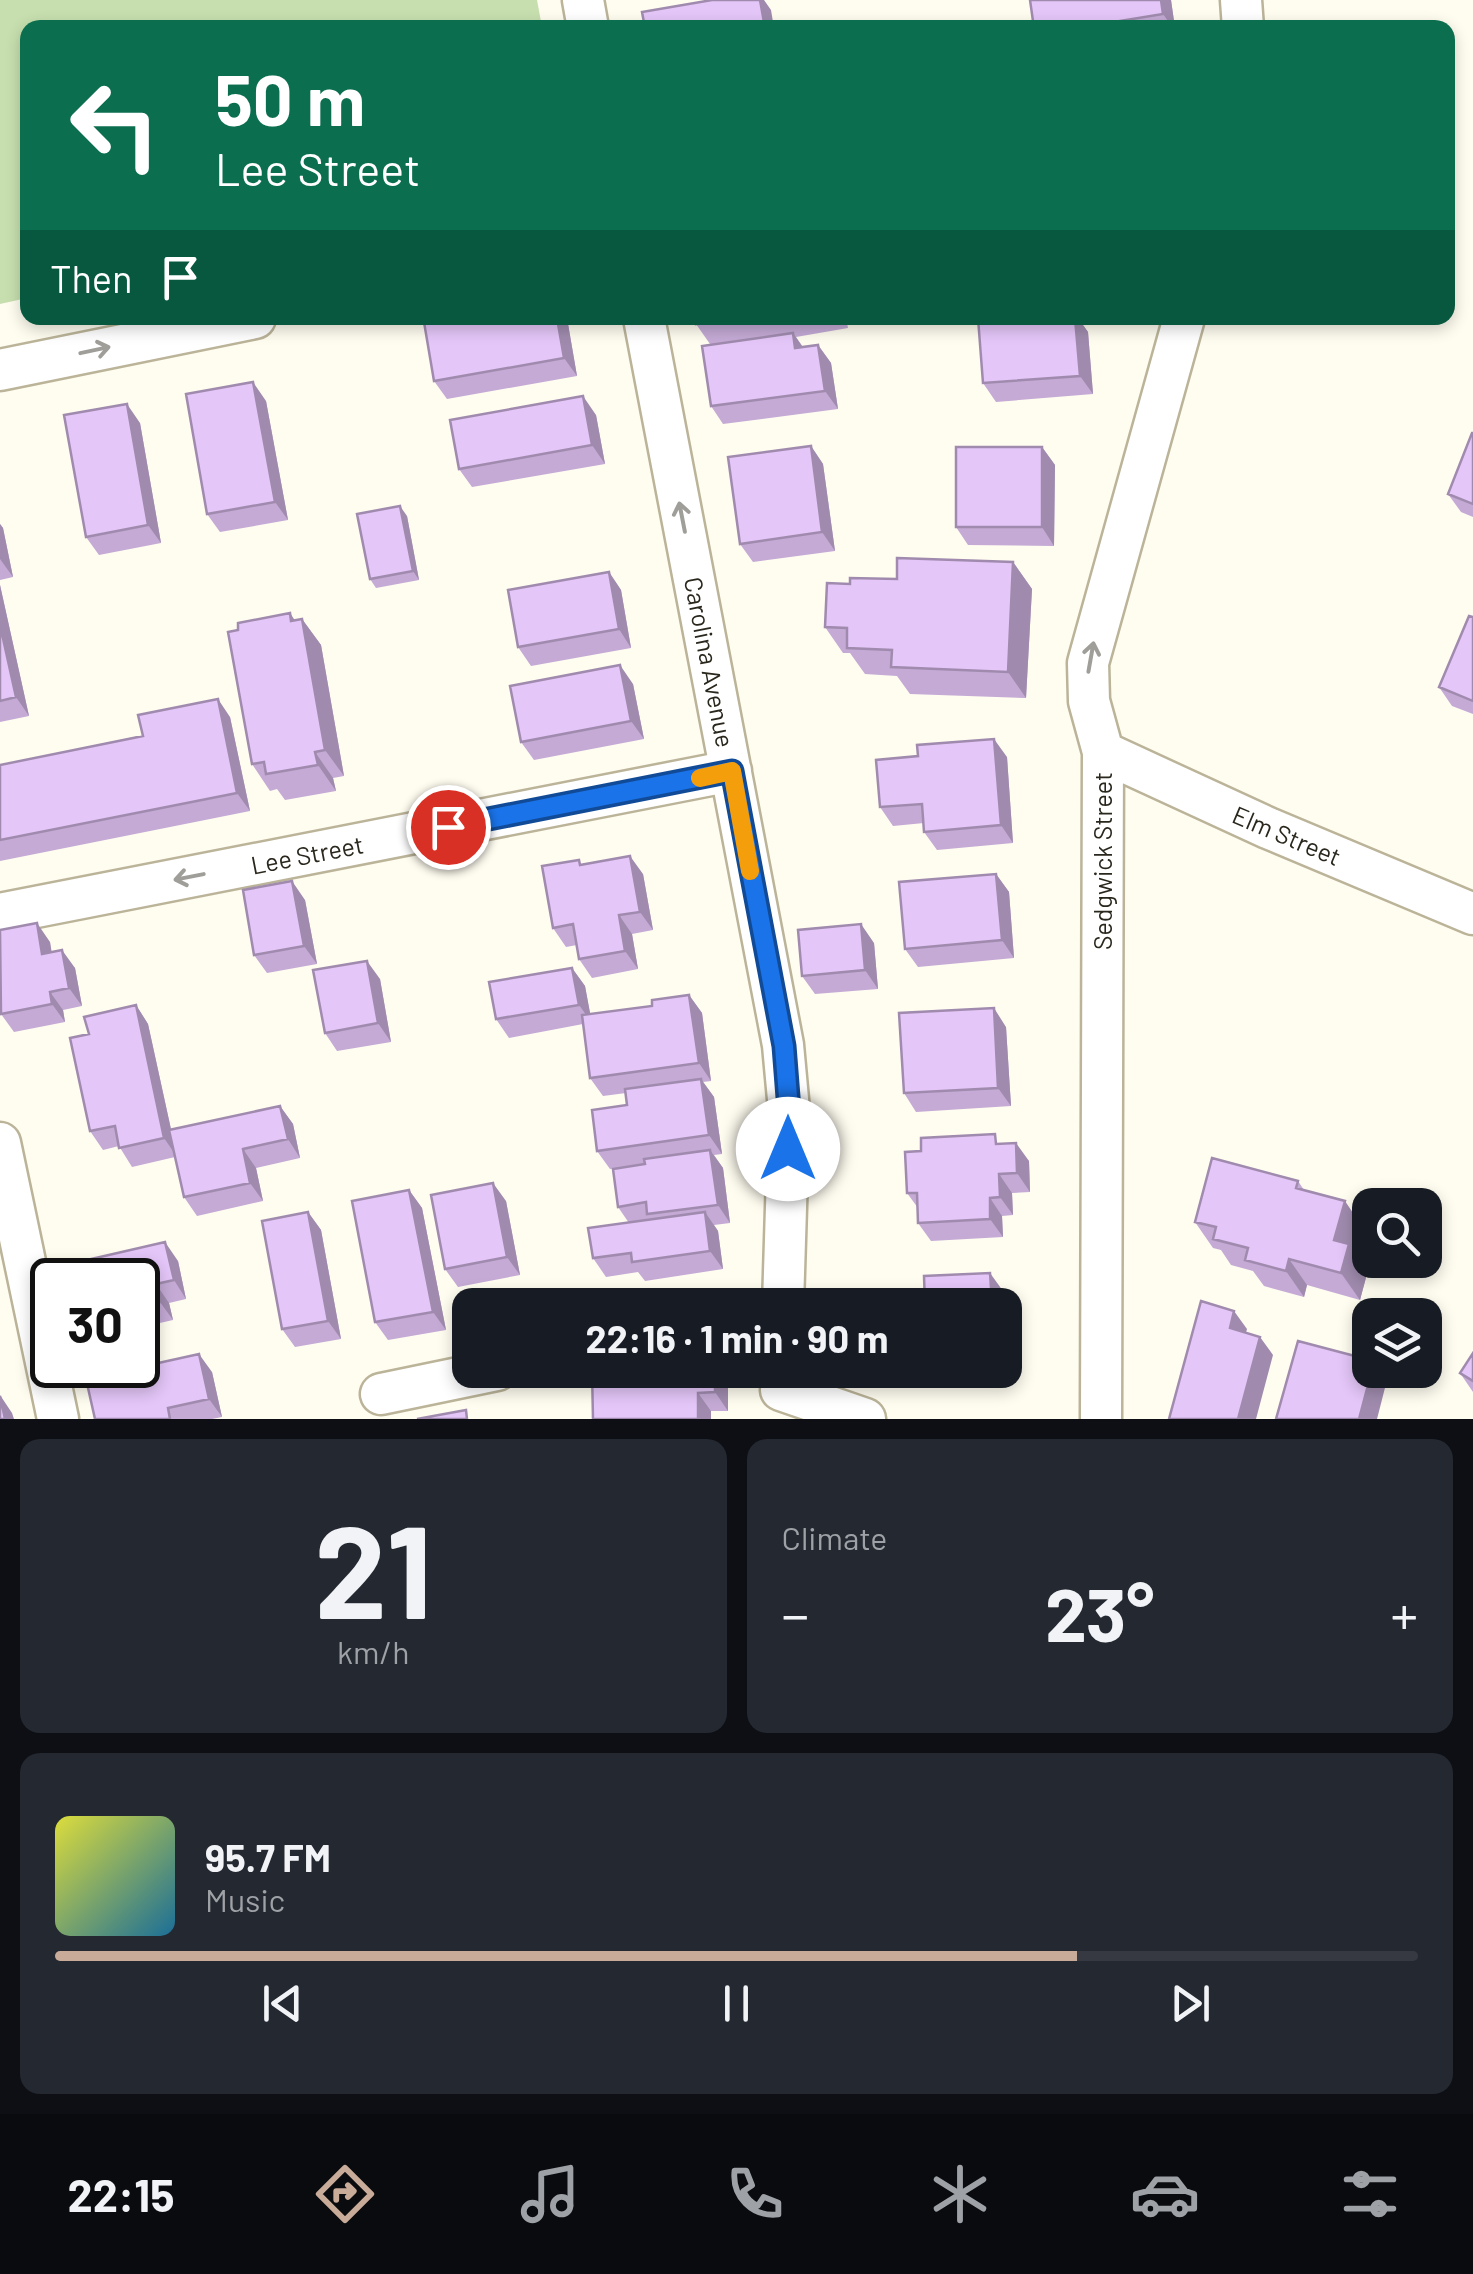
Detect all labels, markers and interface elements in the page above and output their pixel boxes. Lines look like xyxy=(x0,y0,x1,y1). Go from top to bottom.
text: 50 m xyxy=(215,56,365,140)
icon: left xyxy=(50,60,180,190)
text: Lee Street xyxy=(215,141,420,195)
icon: arrive xyxy=(153,250,208,305)
text: Then xyxy=(50,255,133,301)
one-way arrow xyxy=(79,340,111,358)
one-way arrow xyxy=(672,502,691,534)
street label: Carolina Avenue xyxy=(679,574,741,750)
one-way arrow xyxy=(1082,641,1101,674)
street label: Sedgwick Street xyxy=(1087,772,1117,950)
pin xyxy=(406,785,491,870)
street label: Elm Street xyxy=(1228,799,1346,871)
icon: arrive xyxy=(421,800,476,855)
street label: Lee Street xyxy=(248,828,366,880)
one-way arrow xyxy=(173,868,206,887)
position arrow xyxy=(736,1097,840,1201)
map controls xyxy=(1352,1188,1442,1388)
button: search xyxy=(1352,1188,1442,1278)
speed limit sign: 30 xyxy=(30,1258,160,1388)
button: layers xyxy=(1352,1298,1442,1388)
text: 22:16 · 1 min · 90 m xyxy=(586,1315,888,1361)
text: 21 xyxy=(314,1489,432,1645)
text: Climate xyxy=(782,1518,887,1556)
text: 23° xyxy=(1045,1567,1155,1657)
text: − xyxy=(782,1580,809,1646)
text: + xyxy=(1390,1580,1418,1646)
text: km/h xyxy=(337,1632,409,1670)
text: 95.7 FM xyxy=(205,1834,331,1880)
text: Music xyxy=(205,1880,285,1918)
icon: previous xyxy=(255,1976,310,2031)
icon: pause xyxy=(709,1976,764,2031)
icon: next xyxy=(1163,1976,1218,2031)
icon: directions xyxy=(310,2159,380,2229)
icon: music xyxy=(515,2159,585,2229)
icon: phone xyxy=(720,2159,790,2229)
icon: climate xyxy=(925,2159,995,2229)
icon: car xyxy=(1130,2159,1200,2229)
icon: filters xyxy=(1335,2159,1405,2229)
text: 22:15 xyxy=(68,2167,175,2221)

